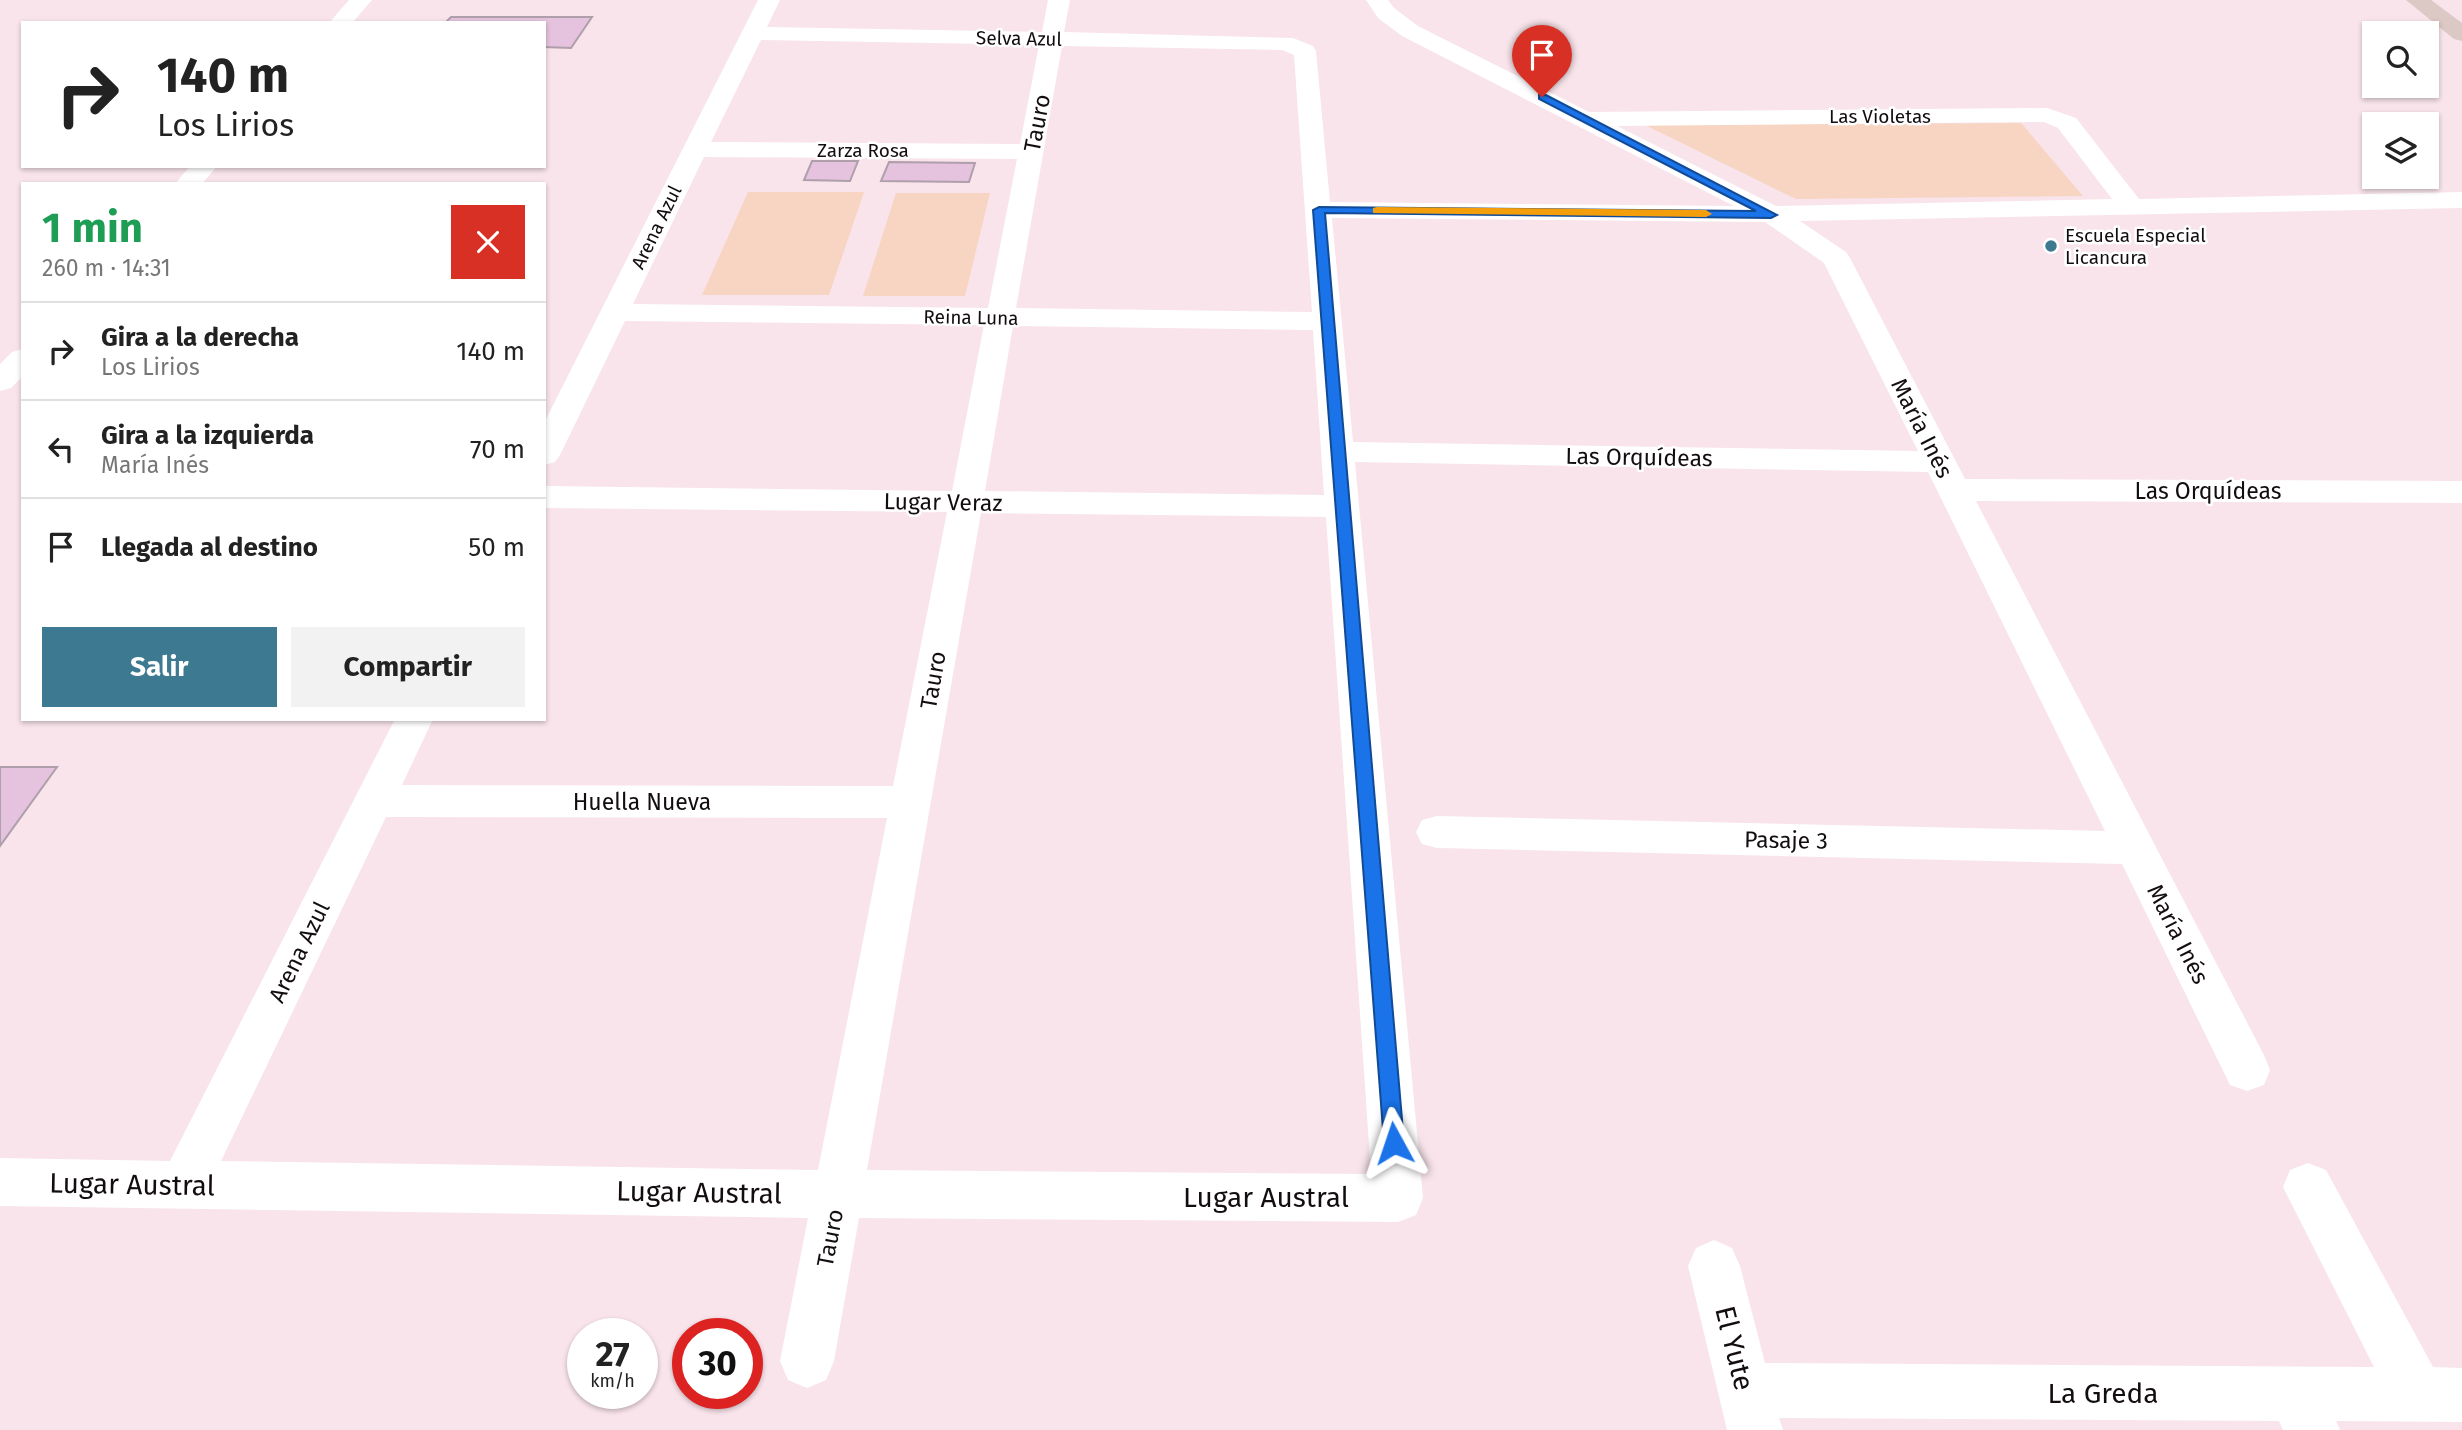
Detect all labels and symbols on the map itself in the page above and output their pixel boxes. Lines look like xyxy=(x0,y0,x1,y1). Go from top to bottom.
pin xyxy=(1512,25,1572,97)
street label: Selva Azul xyxy=(976,26,1063,51)
street label: Tauro xyxy=(1018,92,1056,154)
street label: Las Violetas xyxy=(1829,105,1931,128)
street label: Zarza Rosa xyxy=(817,139,909,162)
street label: Arena Azul xyxy=(626,181,687,273)
place label: Escuela Especial Licancura xyxy=(2065,224,2206,269)
marker: Escuela Especial Licancura xyxy=(2043,238,2059,254)
street label: Reina Luna xyxy=(923,305,1019,330)
street label: María Inés xyxy=(1885,374,1959,482)
street label: Las Orquídeas xyxy=(1565,442,1713,472)
street label: Las Orquídeas xyxy=(2134,477,2282,505)
street label: Lugar Veraz xyxy=(883,487,1003,517)
street label: Tauro xyxy=(914,649,952,711)
street label: Huella Nueva xyxy=(573,788,711,816)
street label: Pasaje 3 xyxy=(1744,825,1828,855)
street label: María Inés xyxy=(2141,880,2215,988)
street label: Arena Azul xyxy=(262,897,336,1007)
position arrow xyxy=(1357,1106,1431,1180)
street label: Lugar Austral xyxy=(49,1167,215,1202)
street label: Lugar Austral xyxy=(616,1175,782,1210)
street label: Lugar Austral xyxy=(1183,1181,1349,1214)
street label: Tauro xyxy=(811,1207,849,1269)
street label: El Yute xyxy=(1708,1303,1761,1394)
speed limit sign: 30 xyxy=(672,1318,763,1409)
street label: La Greda xyxy=(2047,1377,2159,1410)

